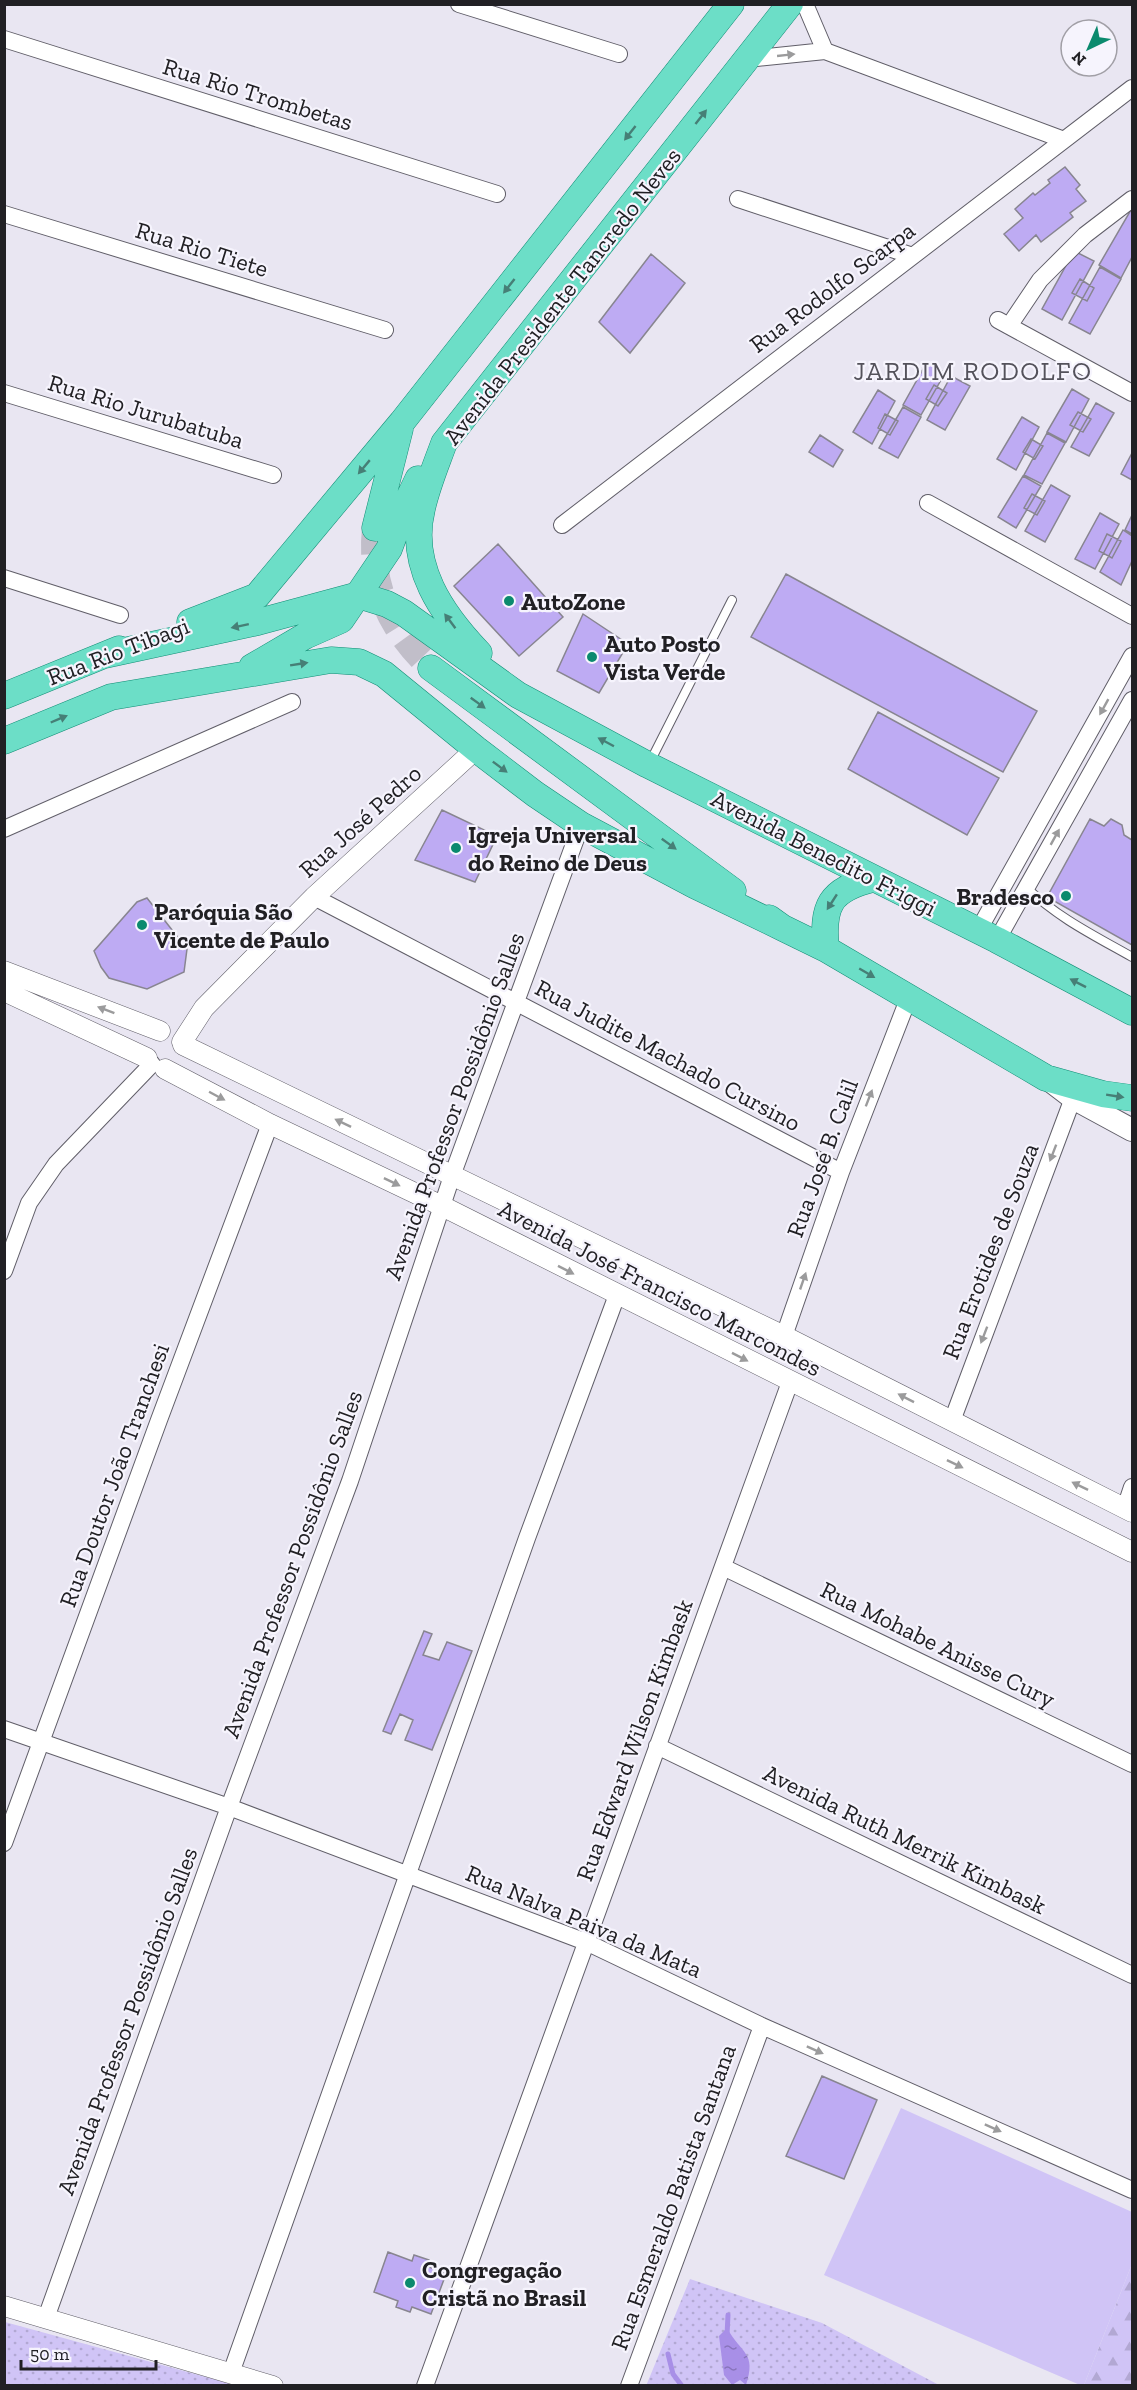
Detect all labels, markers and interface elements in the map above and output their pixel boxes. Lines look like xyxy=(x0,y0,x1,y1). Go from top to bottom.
north arrow xyxy=(1059,18,1119,78)
text: N xyxy=(1068,47,1090,69)
one-way arrow xyxy=(776,50,795,60)
street label: Rua Rio Trombetas xyxy=(160,51,356,137)
one-way arrow xyxy=(695,109,707,124)
one-way arrow xyxy=(623,125,636,141)
street label: Avenida Presidente Tancredo Neves xyxy=(437,142,687,450)
street label: Rua Rio Tiete xyxy=(132,215,272,283)
street label: Rua Rodolfo Scarpa xyxy=(744,215,921,359)
one-way arrow xyxy=(503,278,516,294)
district label: JARDIM RODOLFO xyxy=(853,355,1093,387)
street label: Rua Rio Jurubatuba xyxy=(45,367,248,455)
one-way arrow xyxy=(358,459,371,475)
place label: AutoZone xyxy=(521,587,626,616)
marker: AutoZone xyxy=(502,594,516,608)
street label: Rua Rio Tibagi xyxy=(43,610,193,691)
one-way arrow xyxy=(445,613,457,628)
one-way arrow xyxy=(230,622,249,631)
place label: Auto Posto Vista Verde xyxy=(604,629,726,686)
marker: Auto Posto Vista Verde xyxy=(585,650,599,664)
one-way arrow xyxy=(289,660,308,669)
one-way arrow xyxy=(470,697,486,709)
one-way arrow xyxy=(1099,699,1109,716)
one-way arrow xyxy=(50,714,68,724)
one-way arrow xyxy=(597,737,614,747)
street label: Rua José Pedro xyxy=(293,758,427,884)
one-way arrow xyxy=(492,761,507,773)
street label: Avenida Benedito Friggi xyxy=(707,784,942,923)
place label: Igreja Universal do Reino de Deus xyxy=(468,820,647,877)
one-way arrow xyxy=(1050,828,1060,845)
one-way arrow xyxy=(661,837,676,849)
marker: Igreja Universal do Reino de Deus xyxy=(449,841,463,855)
place label: Bradesco xyxy=(956,882,1054,911)
marker: Bradesco xyxy=(1059,889,1073,903)
one-way arrow xyxy=(826,894,838,910)
place label: Paróquia São Vicente de Paulo xyxy=(154,897,330,954)
marker: Paróquia São Vicente de Paulo xyxy=(135,918,149,932)
street label: Avenida Professor Possidônio Salles xyxy=(378,928,530,1284)
one-way arrow xyxy=(859,968,876,978)
street label: Rua Judite Machado Cursino xyxy=(530,973,806,1137)
one-way arrow xyxy=(1070,979,1087,988)
one-way arrow xyxy=(97,1005,115,1014)
street label: Rua José B. Calil xyxy=(780,1075,864,1241)
one-way arrow xyxy=(865,1089,875,1107)
one-way arrow xyxy=(209,1091,226,1101)
one-way arrow xyxy=(1106,1091,1125,1100)
one-way arrow xyxy=(334,1118,351,1128)
street label: Rua Erotides de Souza xyxy=(935,1139,1045,1363)
one-way arrow xyxy=(1048,1144,1058,1162)
one-way arrow xyxy=(383,1178,400,1187)
street label: Avenida José Francisco Marcondes xyxy=(494,1194,826,1382)
one-way arrow xyxy=(557,1264,575,1274)
one-way arrow xyxy=(798,1272,808,1290)
one-way arrow xyxy=(979,1326,989,1344)
street label: Rua Doutor João Tranchesi xyxy=(53,1339,175,1611)
one-way arrow xyxy=(732,1352,749,1362)
street label: Avenida Professor Possidônio Salles xyxy=(216,1386,368,1742)
one-way arrow xyxy=(898,1393,915,1403)
one-way arrow xyxy=(947,1459,964,1468)
one-way arrow xyxy=(1072,1481,1089,1491)
street label: Rua Mohabe Anisse Cury xyxy=(816,1575,1061,1714)
street label: Rua Edward Wilson Kimbask xyxy=(569,1595,699,1885)
street label: Avenida Ruth Merrik Kimbask xyxy=(759,1758,1052,1920)
street label: Avenida Professor Possidônio Salles xyxy=(51,1843,203,2199)
street label: Rua Nalva Paiva da Mata xyxy=(462,1858,707,1984)
street label: Rua Esmeraldo Batista Santana xyxy=(604,2040,742,2354)
one-way arrow xyxy=(806,2045,824,2055)
one-way arrow xyxy=(985,2124,1002,2133)
place label: Congregação Cristã no Brasil xyxy=(422,2255,587,2312)
marker: Congregação Cristã no Brasil xyxy=(403,2276,417,2290)
scale bar xyxy=(21,2333,156,2371)
text: 50 m xyxy=(30,2343,70,2365)

